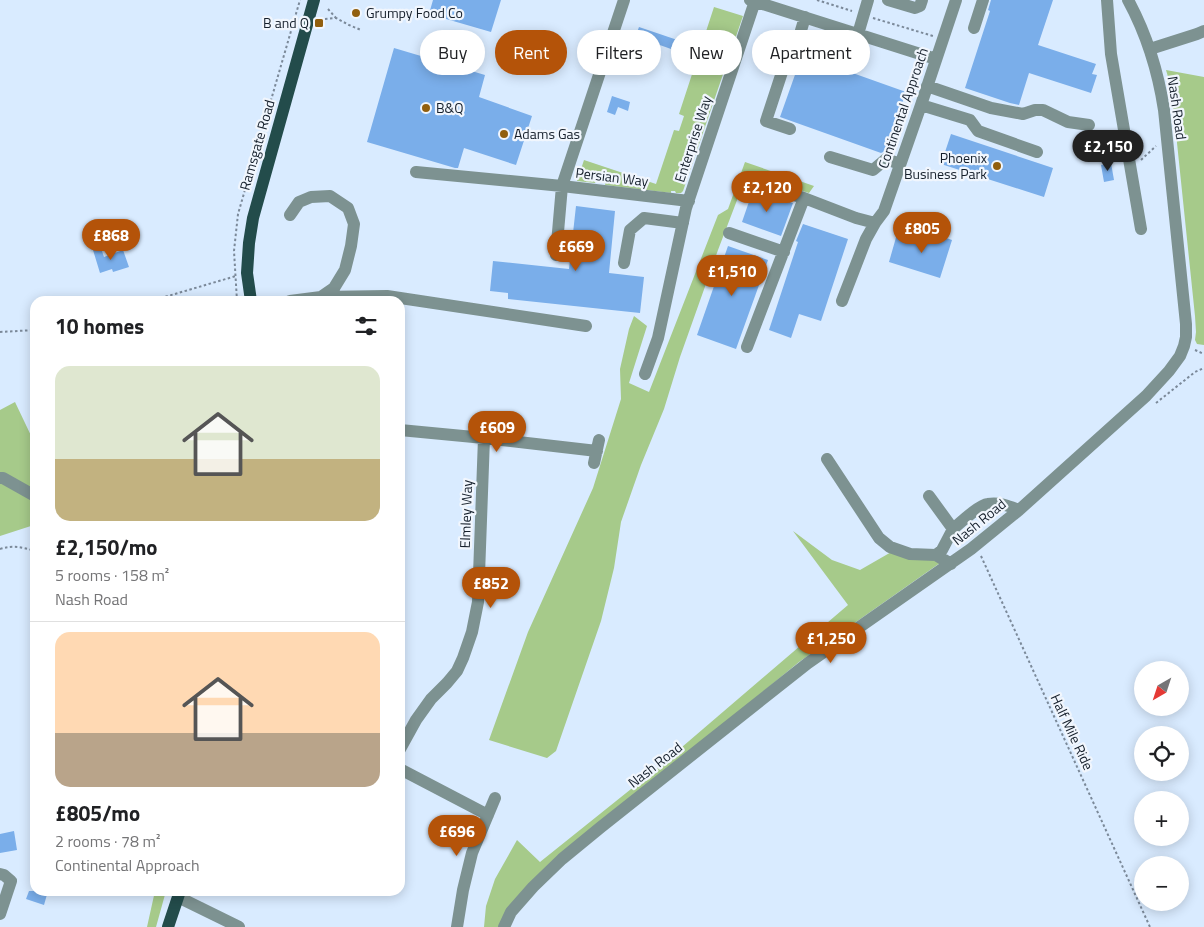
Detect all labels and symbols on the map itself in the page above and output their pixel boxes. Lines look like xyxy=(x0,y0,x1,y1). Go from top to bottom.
place label: Grumpy Food Co xyxy=(366,2,463,23)
marker: Grumpy Food Co xyxy=(350,7,362,19)
place label: B and Q xyxy=(263,12,309,33)
marker: B and Q xyxy=(313,17,325,29)
street label: Continental Approach xyxy=(872,45,933,171)
street label: Nash Road xyxy=(1163,75,1192,141)
street label: Enterprise Way xyxy=(669,93,716,185)
street label: Ramsgate Road xyxy=(234,97,279,193)
place label: B&Q xyxy=(436,97,463,118)
marker: B&Q xyxy=(420,102,432,114)
place label: Adams Gas xyxy=(514,123,580,144)
marker: Adams Gas xyxy=(498,128,510,140)
pin: £2,150 xyxy=(1067,130,1149,172)
place label: Phoenix Business Park xyxy=(904,147,988,184)
marker: Phoenix Business Park xyxy=(991,160,1003,172)
street label: Persian Way xyxy=(574,162,650,191)
pin: £2,120 xyxy=(726,170,808,213)
pin: £805 xyxy=(892,212,952,254)
pin: £868 xyxy=(81,218,141,261)
pin: £669 xyxy=(546,230,606,272)
pin: £1,510 xyxy=(691,254,773,297)
pin: £609 xyxy=(467,410,527,453)
street label: Elmley Way xyxy=(454,479,477,549)
street label: Nash Road xyxy=(947,493,1010,550)
pin: £852 xyxy=(461,566,521,609)
pin: £1,250 xyxy=(790,622,872,664)
north arrow xyxy=(1134,661,1189,716)
street label: Half Mile Ride xyxy=(1046,690,1099,773)
street label: Nash Road xyxy=(623,737,686,793)
pin: £696 xyxy=(427,814,487,857)

